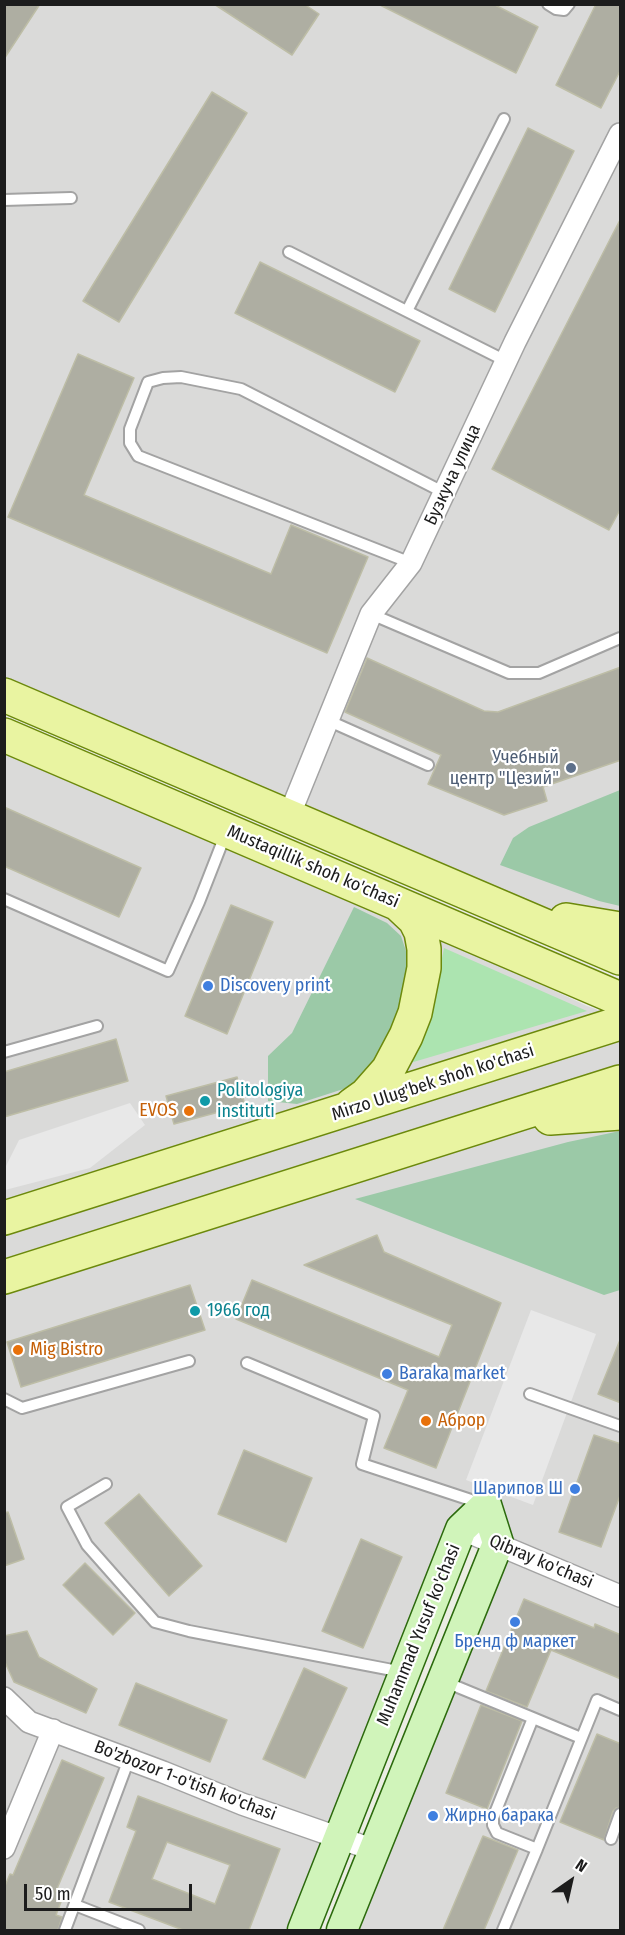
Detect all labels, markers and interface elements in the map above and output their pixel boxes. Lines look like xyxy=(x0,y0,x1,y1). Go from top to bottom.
street label: Бузкуча улица xyxy=(420,421,486,529)
place label: Учебный центр "Цезий" xyxy=(450,747,559,789)
marker: Учебный центр "Цезий" xyxy=(564,761,578,775)
street label: Mustaqillik shoh ko'chasi xyxy=(224,821,402,913)
place label: Discovery print xyxy=(220,975,331,997)
marker: Discovery print xyxy=(201,979,215,993)
street label: Mirzo Ulug'bek shoh ko'chasi xyxy=(329,1040,537,1126)
place label: Politologiya instituti xyxy=(217,1080,303,1122)
marker: Politologiya instituti xyxy=(198,1094,212,1108)
place label: EVOS xyxy=(139,1100,177,1122)
marker: EVOS xyxy=(182,1104,196,1118)
place label: 1966 год xyxy=(207,1300,270,1322)
marker: 1966 год xyxy=(188,1304,202,1318)
place label: Mig Bistro xyxy=(30,1339,103,1361)
marker: Mig Bistro xyxy=(11,1343,25,1357)
place label: Baraka market xyxy=(399,1363,505,1385)
marker: Baraka market xyxy=(380,1367,394,1381)
place label: Аброр xyxy=(438,1410,485,1432)
marker: Аброр xyxy=(419,1414,433,1428)
place label: Шарипов Ш xyxy=(473,1478,563,1500)
marker: Шарипов Ш xyxy=(568,1482,582,1496)
street label: Qibray ko'chasi xyxy=(486,1530,596,1594)
street label: Muhammad Yusuf ko'chasi xyxy=(373,1541,465,1729)
marker: Бренд ф маркет xyxy=(508,1615,522,1629)
place label: Бренд ф маркет xyxy=(454,1631,576,1653)
street label: Bo'zbozor 1-o'tish ko'chasi xyxy=(91,1736,279,1826)
place label: Жирно барака xyxy=(445,1805,554,1827)
marker: Жирно барака xyxy=(426,1809,440,1823)
north arrow xyxy=(541,1851,601,1911)
text: N xyxy=(572,1855,591,1876)
scale bar xyxy=(27,1872,195,1910)
text: 50 m xyxy=(35,1883,71,1905)

